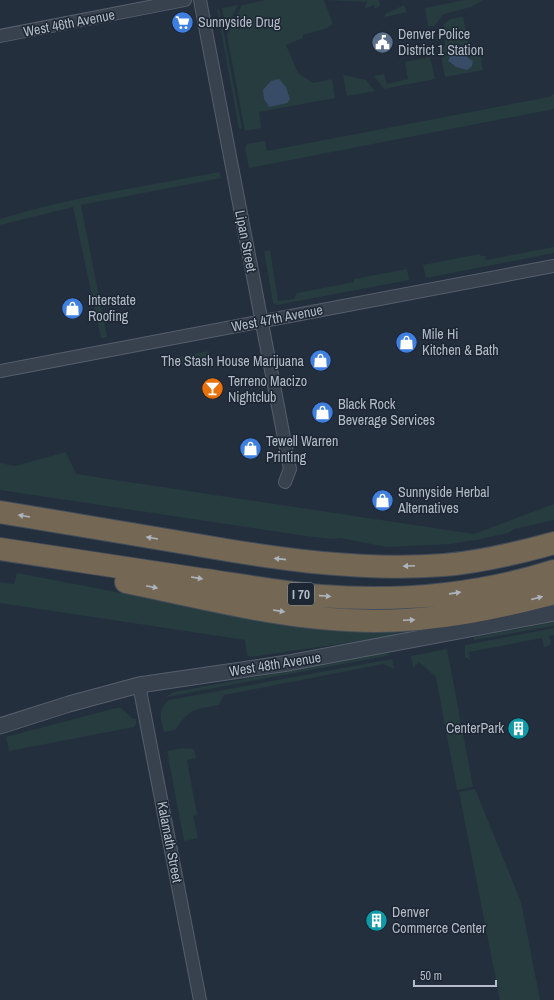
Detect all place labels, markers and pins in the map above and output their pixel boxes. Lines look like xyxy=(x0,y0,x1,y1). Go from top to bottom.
supermarket icon: Sunnyside Drug xyxy=(170,9,196,35)
place label: Sunnyside Drug xyxy=(198,13,281,31)
place label: Denver Police District 1 Station xyxy=(398,25,484,59)
public building icon: Denver Police District 1 Station xyxy=(370,29,396,55)
place label: Interstate Roofing xyxy=(88,291,136,325)
shop icon: Interstate Roofing xyxy=(60,295,86,321)
place label: Mile Hi Kitchen & Bath xyxy=(422,325,499,359)
shop icon: Mile Hi Kitchen & Bath xyxy=(394,329,420,355)
shop icon: The Stash House Marijuana xyxy=(307,348,333,374)
place label: The Stash House Marijuana xyxy=(161,352,305,370)
place label: Terreno Macizo Nightclub xyxy=(228,372,307,406)
bar icon: Terreno Macizo Nightclub xyxy=(199,376,225,402)
place label: Black Rock Beverage Services xyxy=(338,395,435,429)
shop icon: Black Rock Beverage Services xyxy=(309,399,335,425)
place label: Tewell Warren Printing xyxy=(266,432,338,466)
shop icon: Tewell Warren Printing xyxy=(238,436,264,462)
place label: Sunnyside Herbal Alternatives xyxy=(397,483,489,517)
shop icon: Sunnyside Herbal Alternatives xyxy=(369,487,395,513)
building icon: CenterPark xyxy=(506,715,532,741)
place label: CenterPark xyxy=(446,719,504,737)
place label: Denver Commerce Center xyxy=(392,903,486,937)
building icon: Denver Commerce Center xyxy=(363,907,389,933)

